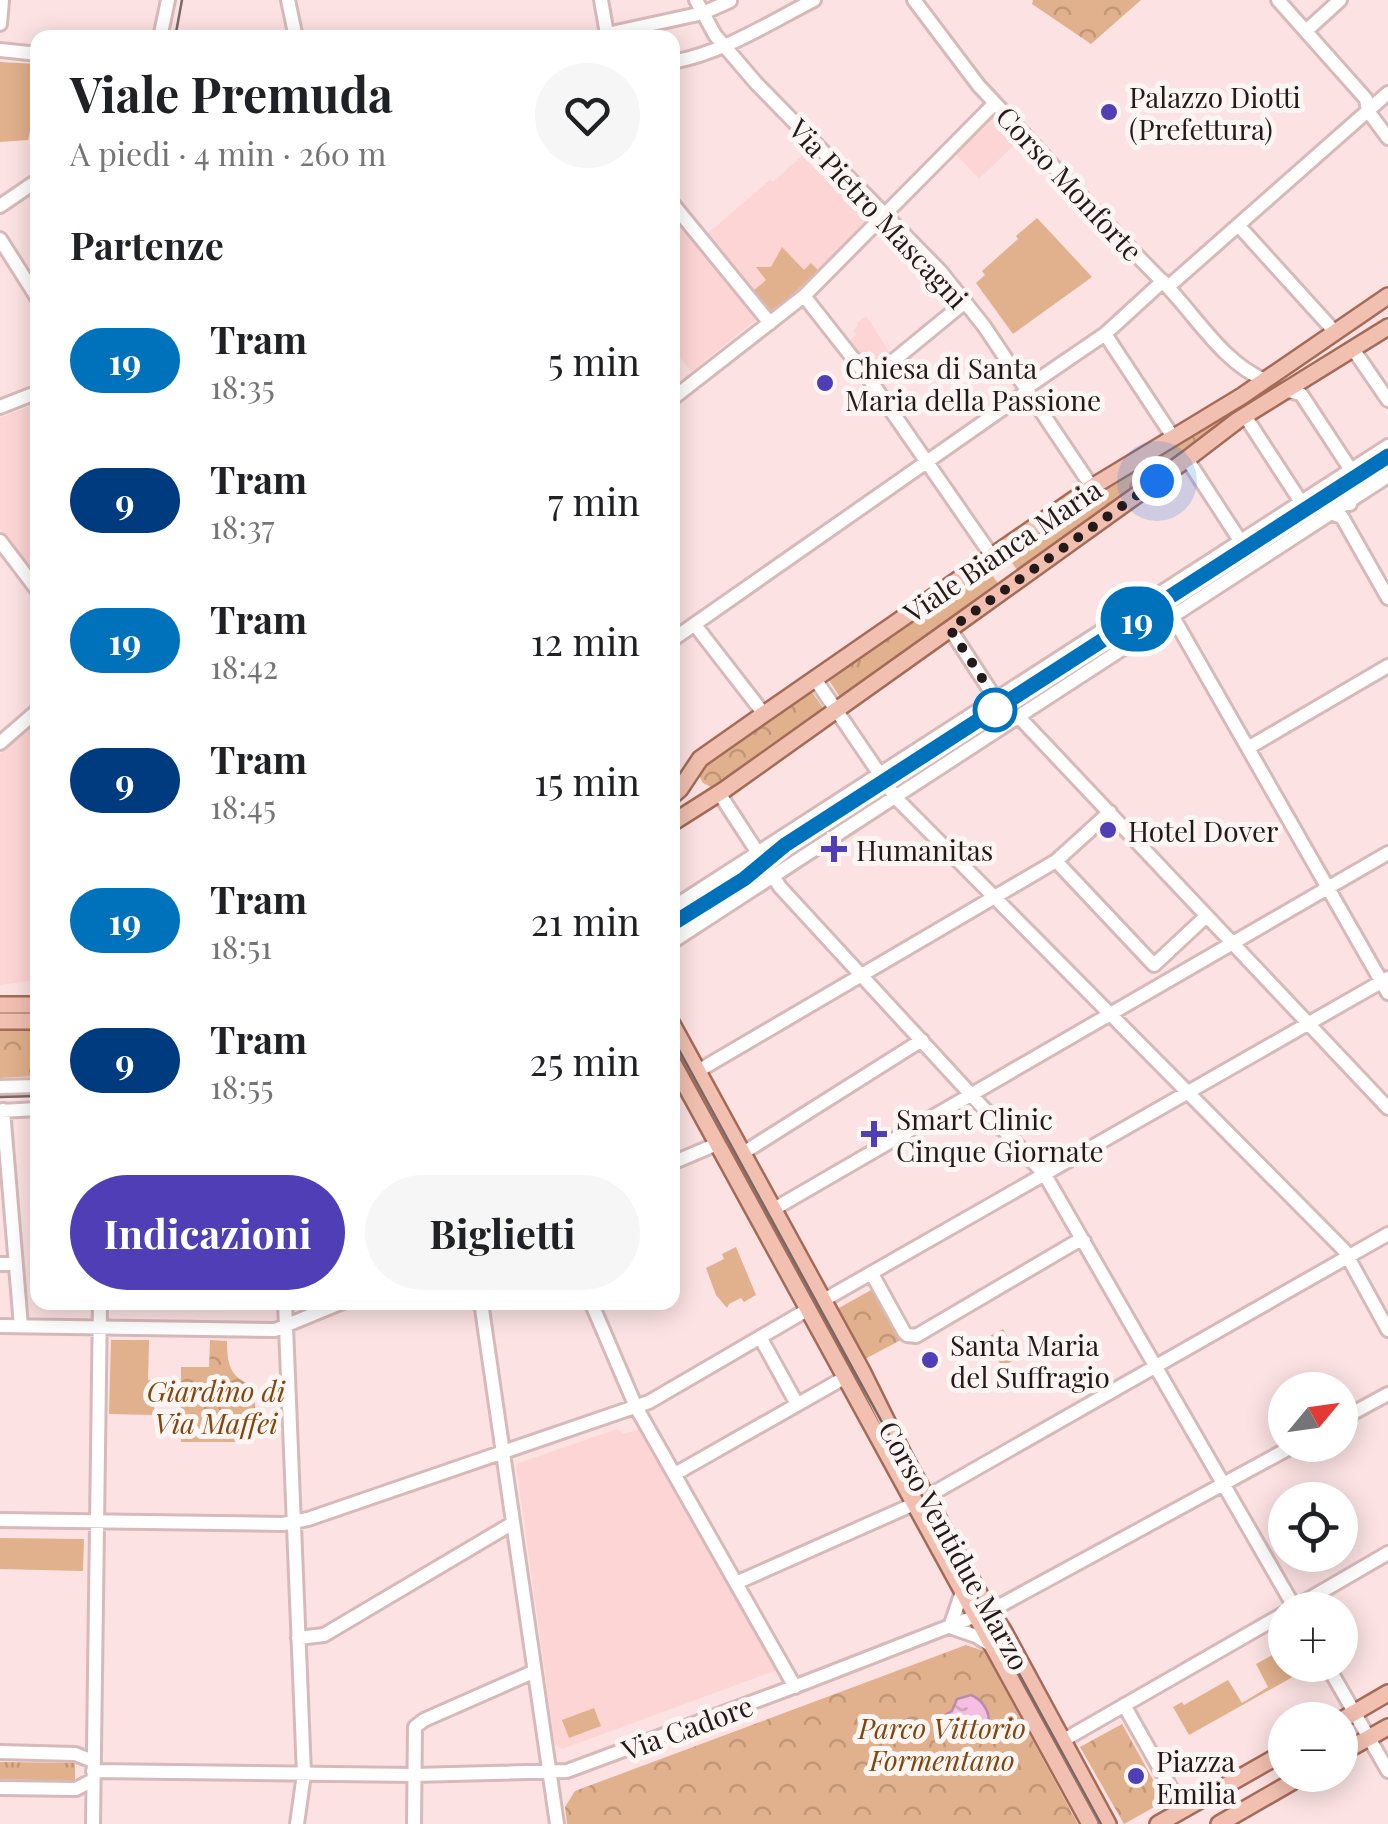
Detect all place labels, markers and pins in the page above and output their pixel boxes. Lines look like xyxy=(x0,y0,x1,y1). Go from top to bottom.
place label: Palazzo Diotti (Prefettura) xyxy=(1129,78,1301,147)
marker: Palazzo Diotti (Prefettura) xyxy=(1098,101,1120,123)
place label: Chiesa di Santa Maria della Passione xyxy=(845,349,1101,418)
marker: Chiesa di Santa Maria della Passione xyxy=(814,372,836,394)
unlabelled marker xyxy=(974,689,1016,731)
place label: Hotel Dover xyxy=(1128,812,1279,849)
marker: Hotel Dover xyxy=(1097,819,1119,841)
place label: Humanitas xyxy=(856,831,993,868)
marker: Humanitas xyxy=(821,836,847,862)
place label: Smart Clinic Cinque Giornate xyxy=(896,1100,1104,1169)
marker: Smart Clinic Cinque Giornate xyxy=(861,1121,887,1147)
place label: Santa Maria del Suffragio xyxy=(950,1326,1110,1395)
marker: Santa Maria del Suffragio xyxy=(919,1349,941,1371)
place label: Piazza Emilia xyxy=(1156,1742,1236,1811)
marker: Piazza Emilia xyxy=(1125,1765,1147,1787)

